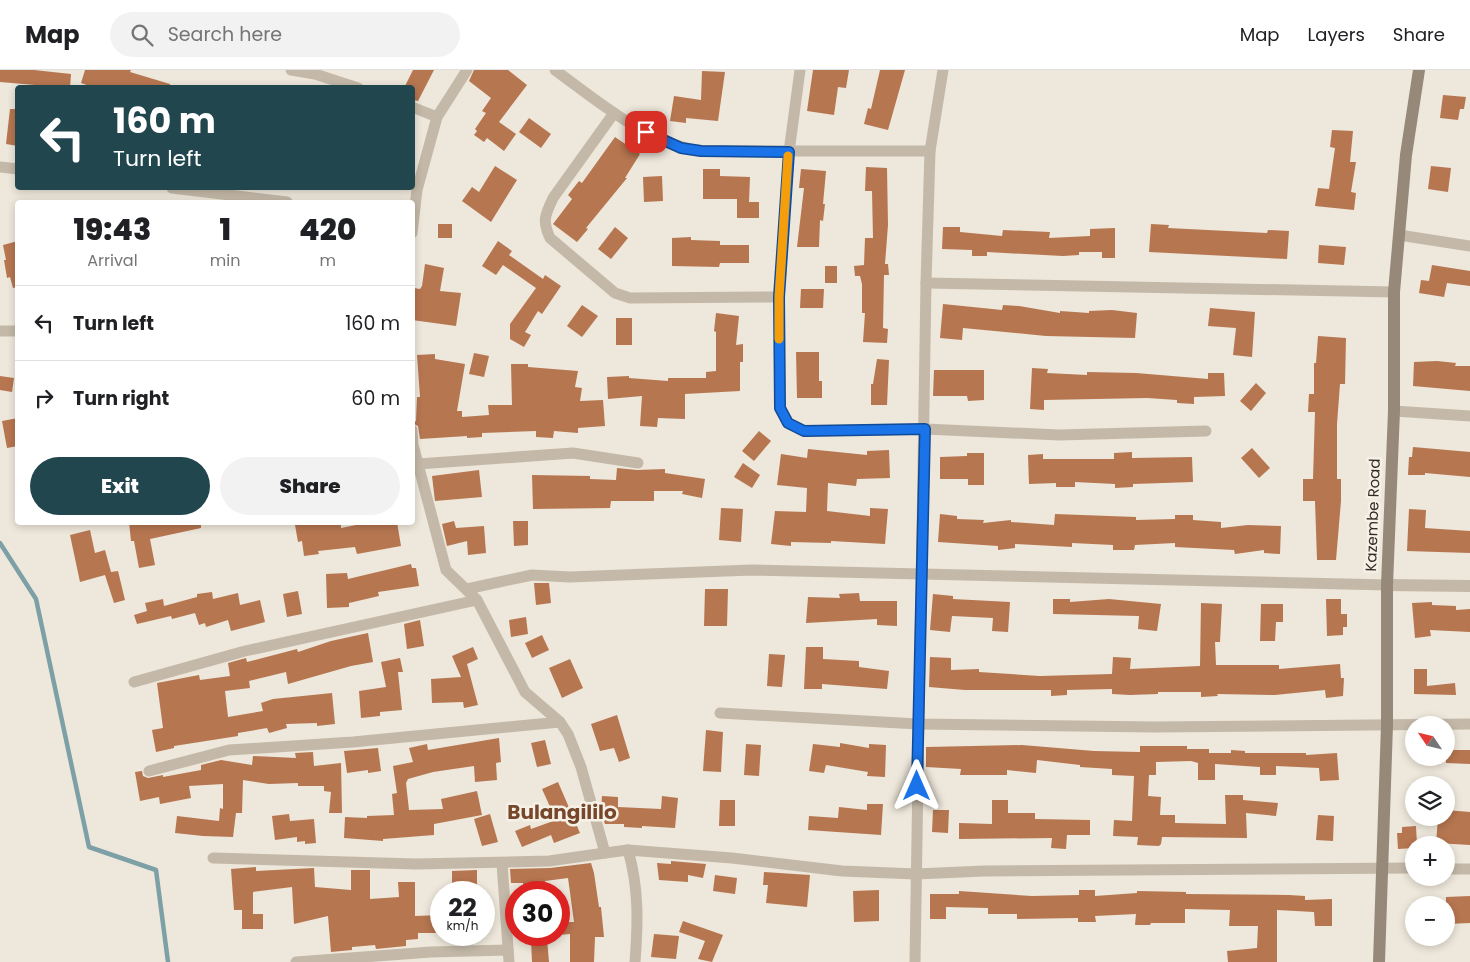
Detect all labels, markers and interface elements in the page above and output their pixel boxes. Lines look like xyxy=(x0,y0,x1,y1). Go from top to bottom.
search box xyxy=(110,12,460,57)
text: Map xyxy=(25,18,80,51)
icon: search xyxy=(128,21,156,49)
text: Search here xyxy=(168,21,282,48)
text: Map xyxy=(1240,22,1280,47)
text: Layers xyxy=(1308,22,1365,47)
text: Share xyxy=(1393,22,1445,47)
text: 160 m xyxy=(113,96,216,145)
icon: left xyxy=(30,105,95,170)
pin xyxy=(625,111,667,153)
icon: arrive xyxy=(632,118,660,146)
text: Turn left xyxy=(113,143,201,174)
text: 19:43 xyxy=(73,208,151,251)
text: 1 xyxy=(219,208,231,251)
text: 420 xyxy=(299,208,357,251)
text: Arrival xyxy=(87,249,138,272)
text: min xyxy=(210,249,241,272)
text: m xyxy=(320,249,336,272)
icon: left xyxy=(30,309,58,337)
text: Turn left xyxy=(73,310,154,337)
text: 160 m xyxy=(345,310,400,337)
icon: right xyxy=(30,384,58,412)
text: Turn right xyxy=(73,385,169,412)
text: 60 m xyxy=(351,385,400,412)
button: Exit xyxy=(30,457,210,515)
button: Share xyxy=(220,457,400,515)
street label: Kazembe Road xyxy=(1360,458,1385,572)
north arrow xyxy=(1405,716,1455,766)
map controls xyxy=(1405,716,1455,946)
position arrow xyxy=(890,759,942,811)
button: layers xyxy=(1405,776,1455,826)
district label: Bulangililo xyxy=(507,798,617,826)
button: + xyxy=(1405,836,1455,886)
speed limit sign: 30 xyxy=(505,881,570,946)
text: 22 xyxy=(448,890,477,925)
button: − xyxy=(1405,896,1455,946)
text: km/h xyxy=(447,917,478,934)

